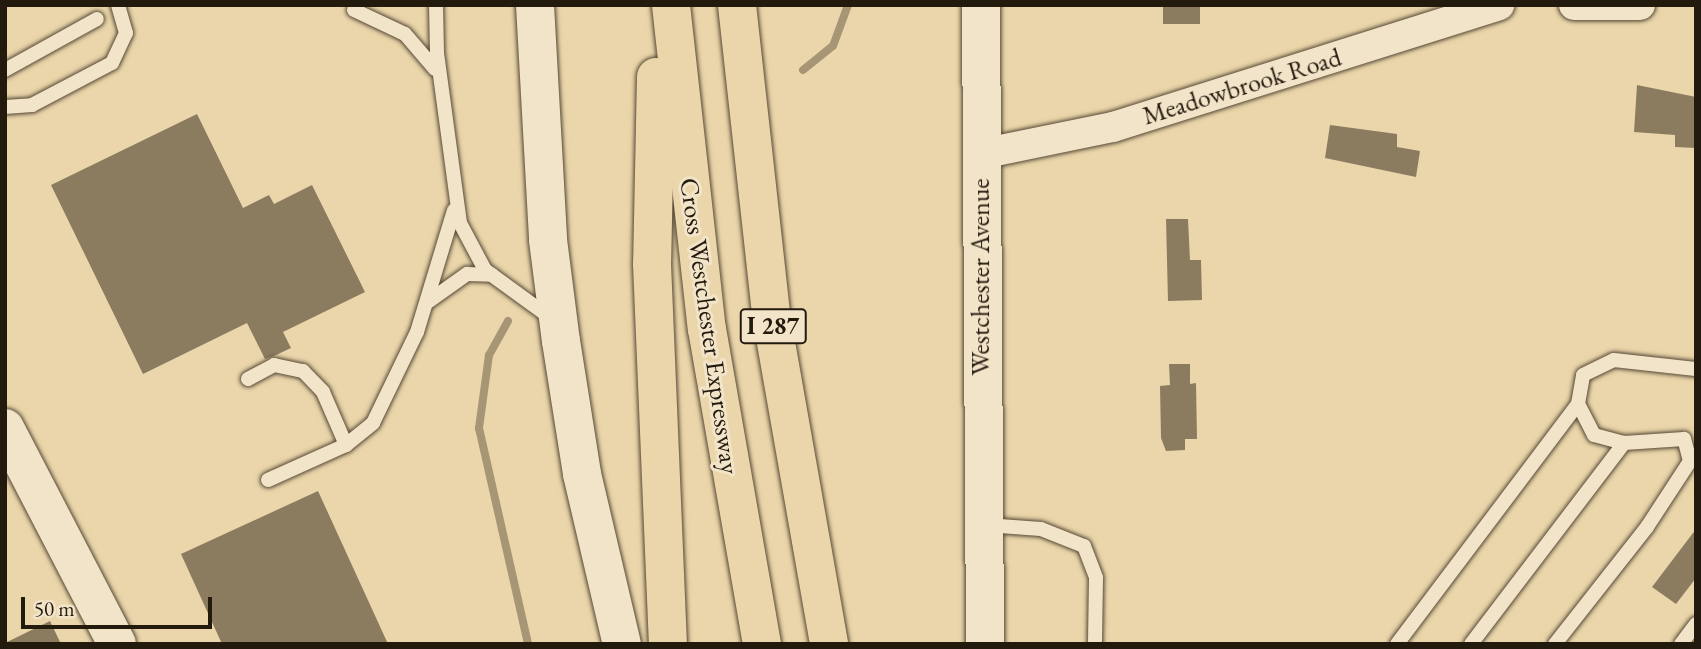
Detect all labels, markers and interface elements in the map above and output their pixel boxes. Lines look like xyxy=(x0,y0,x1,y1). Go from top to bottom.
street label: Meadowbrook Road xyxy=(1139,42,1345,132)
street label: Cross Westchester Expressway xyxy=(673,176,745,476)
street label: Westchester Avenue xyxy=(965,178,997,376)
road number: I 287 xyxy=(738,306,808,346)
scale bar xyxy=(24,582,215,626)
text: 50 m xyxy=(34,595,75,622)

